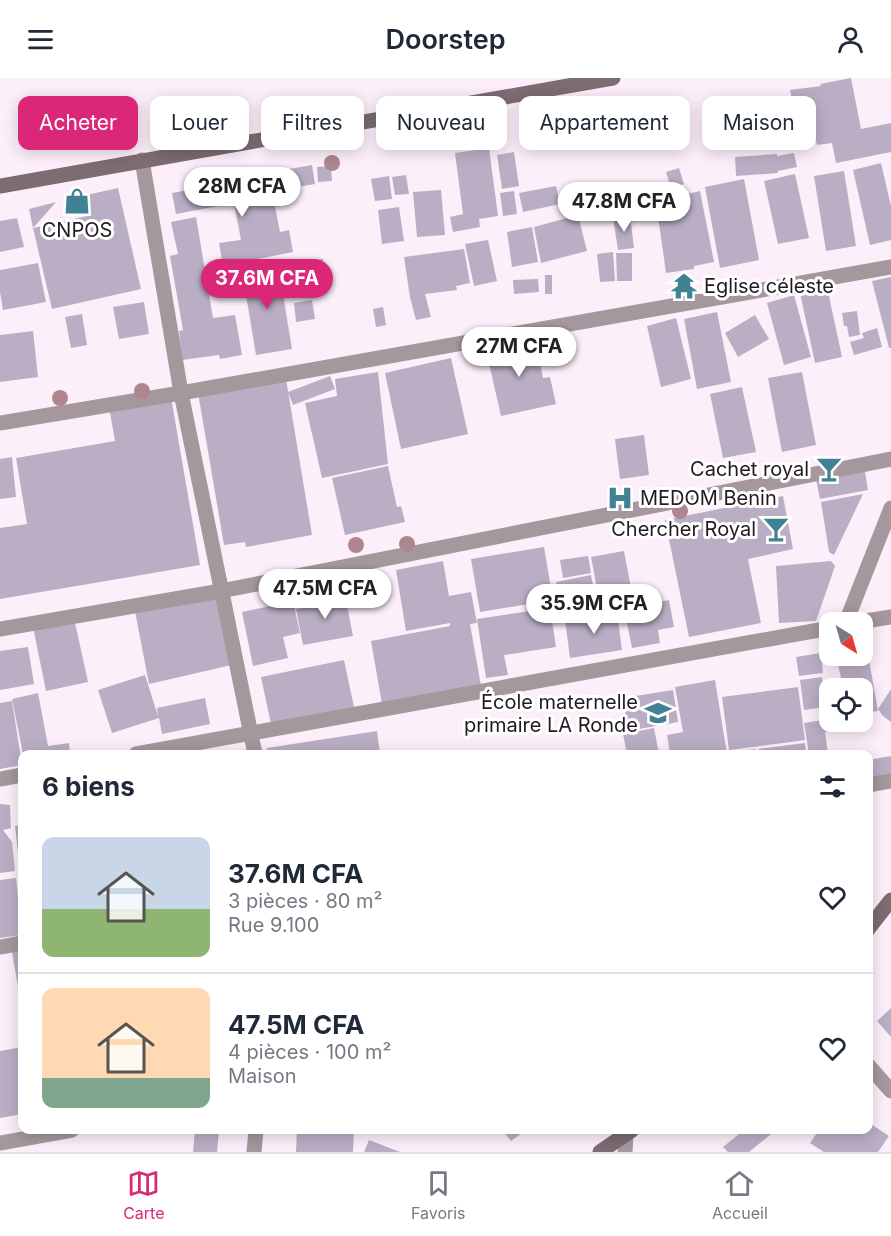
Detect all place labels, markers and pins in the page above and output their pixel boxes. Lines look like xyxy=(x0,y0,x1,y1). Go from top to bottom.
pin: 28M CFA xyxy=(187,167,297,218)
pin: 47.8M CFA xyxy=(555,182,693,233)
shop icon: CNPOS xyxy=(62,186,92,216)
place label: CNPOS xyxy=(42,218,112,242)
pin: 37.6M CFA xyxy=(198,259,336,310)
temple icon: Eglise céleste xyxy=(669,271,699,301)
place label: Eglise céleste xyxy=(704,274,834,298)
pin: 27M CFA xyxy=(464,327,574,378)
bar icon: Cachet royal xyxy=(814,454,844,484)
place label: Cachet royal xyxy=(690,457,809,481)
hospital icon: MEDOM Benin xyxy=(605,483,635,513)
place label: MEDOM Benin xyxy=(640,486,777,510)
bar icon: Chercher Royal xyxy=(761,514,791,544)
place label: Chercher Royal xyxy=(611,517,756,541)
pin: 47.5M CFA xyxy=(256,569,394,620)
pin: 35.9M CFA xyxy=(525,584,663,635)
place label: École maternelle primaire LA Ronde xyxy=(464,689,638,737)
school or university icon: École maternelle primaire LA Ronde xyxy=(643,698,673,728)

